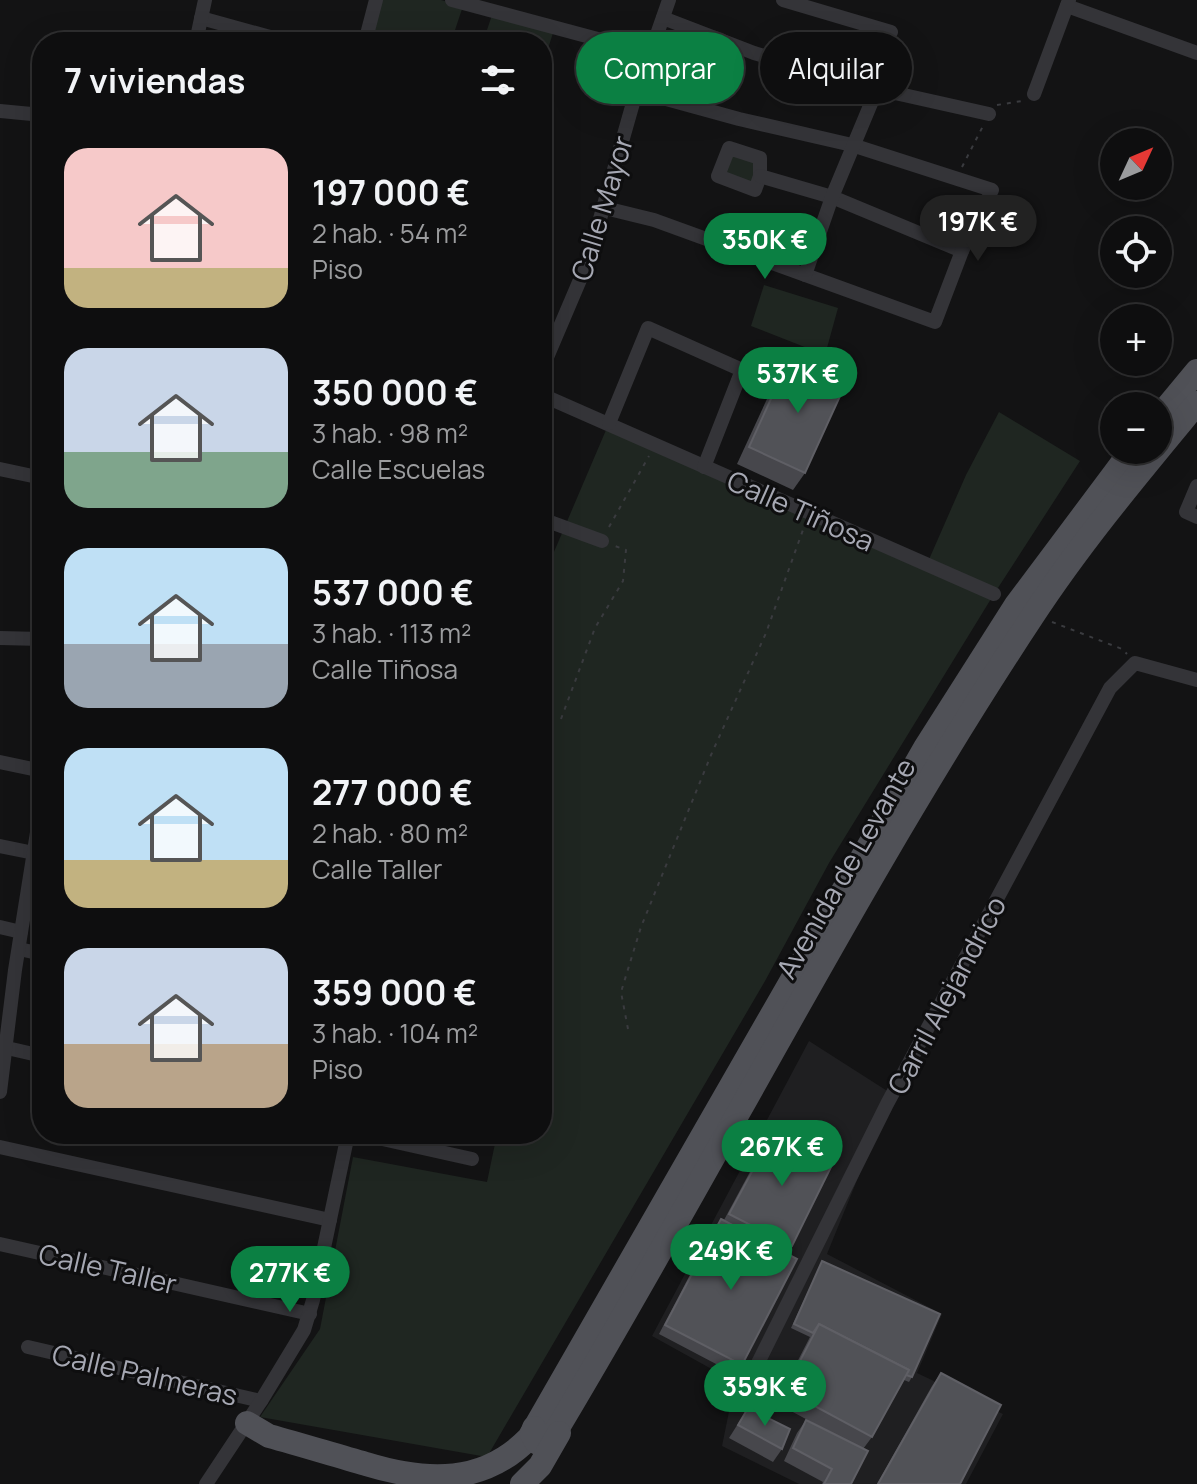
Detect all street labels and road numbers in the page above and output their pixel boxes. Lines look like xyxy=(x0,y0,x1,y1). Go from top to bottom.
street label: Calle Mayor xyxy=(561,131,641,285)
street label: Calle Tiñosa xyxy=(721,461,881,559)
street label: Avenida de Levante xyxy=(766,751,924,985)
street label: Carril Alejandrico xyxy=(878,889,1014,1101)
street label: Calle Taller xyxy=(35,1234,181,1302)
street label: Calle Palmeras xyxy=(49,1334,241,1414)

